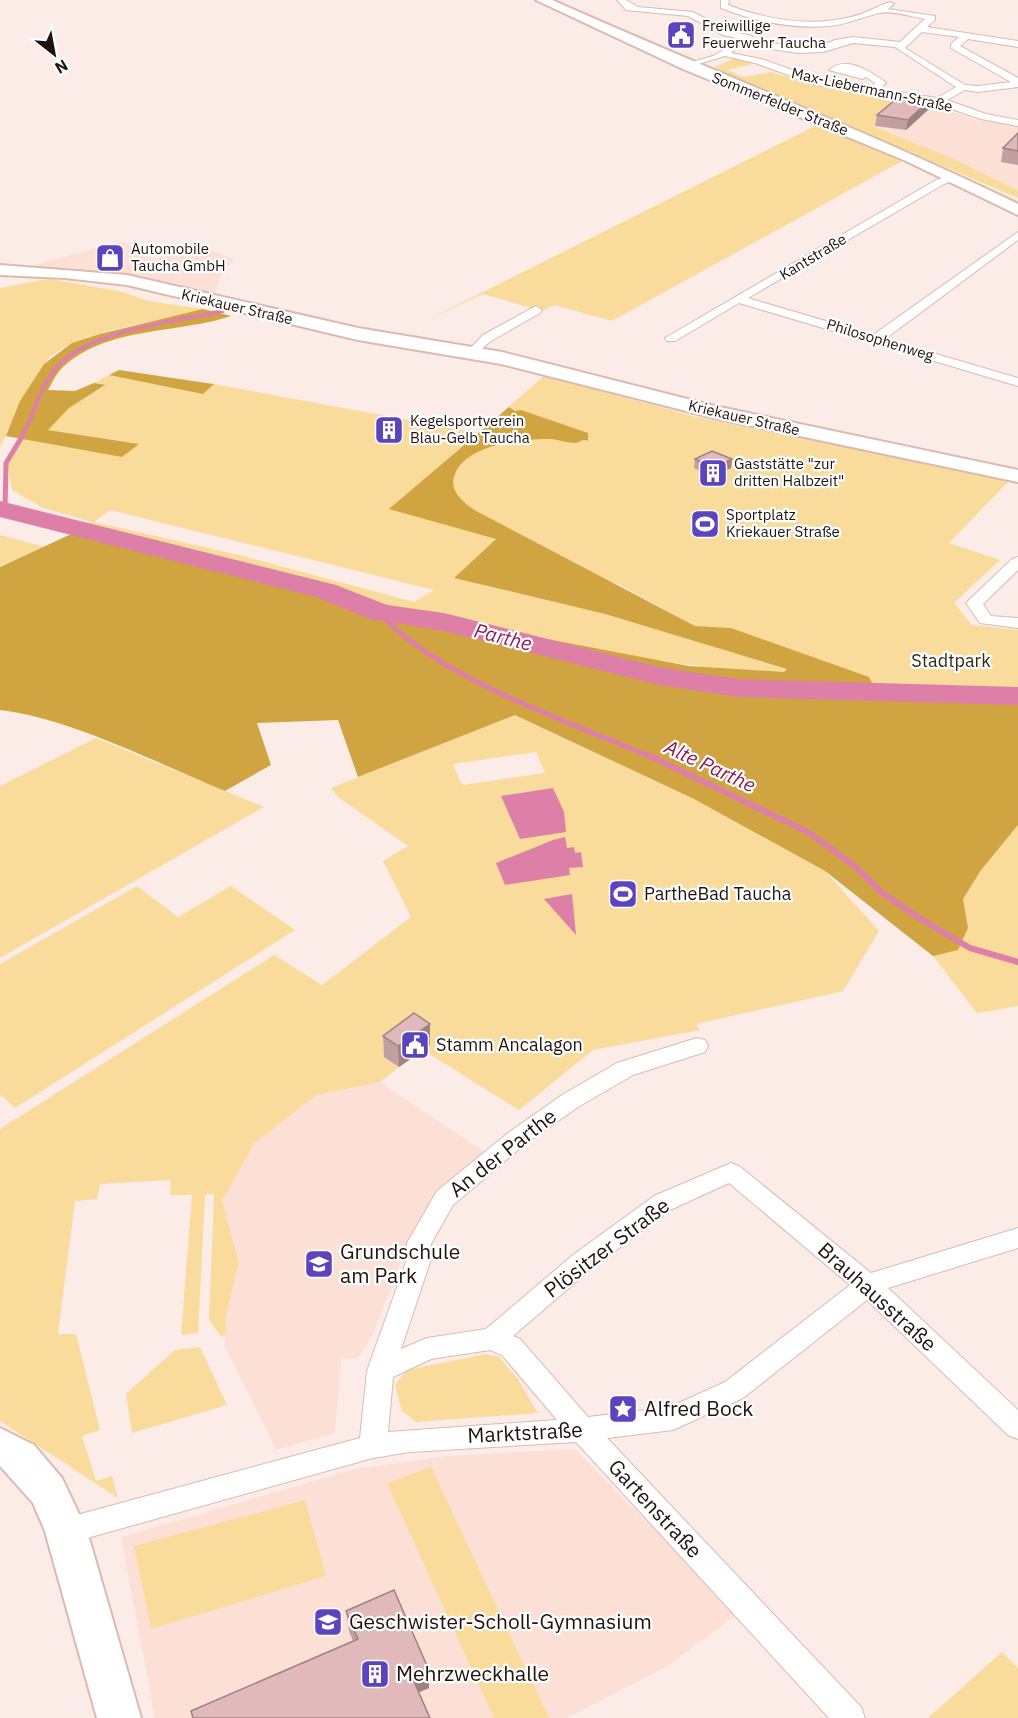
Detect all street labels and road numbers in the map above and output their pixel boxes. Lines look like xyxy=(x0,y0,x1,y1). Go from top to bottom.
street label: Max-Liebermann-Straße xyxy=(790,63,954,116)
street label: Sommerfelder Straße xyxy=(709,67,851,140)
street label: Kantstraße xyxy=(776,229,850,284)
street label: Kriekauer Straße xyxy=(180,284,295,329)
street label: Philosophenweg xyxy=(824,314,936,365)
street label: Kriekauer Straße xyxy=(687,395,802,440)
street label: An der Parthe xyxy=(443,1101,562,1203)
street label: Plösitzer Straße xyxy=(538,1191,675,1304)
street label: Brauhausstraße xyxy=(812,1235,943,1357)
street label: Marktstraße xyxy=(467,1415,583,1449)
street label: Gartenstraße xyxy=(603,1453,709,1564)

